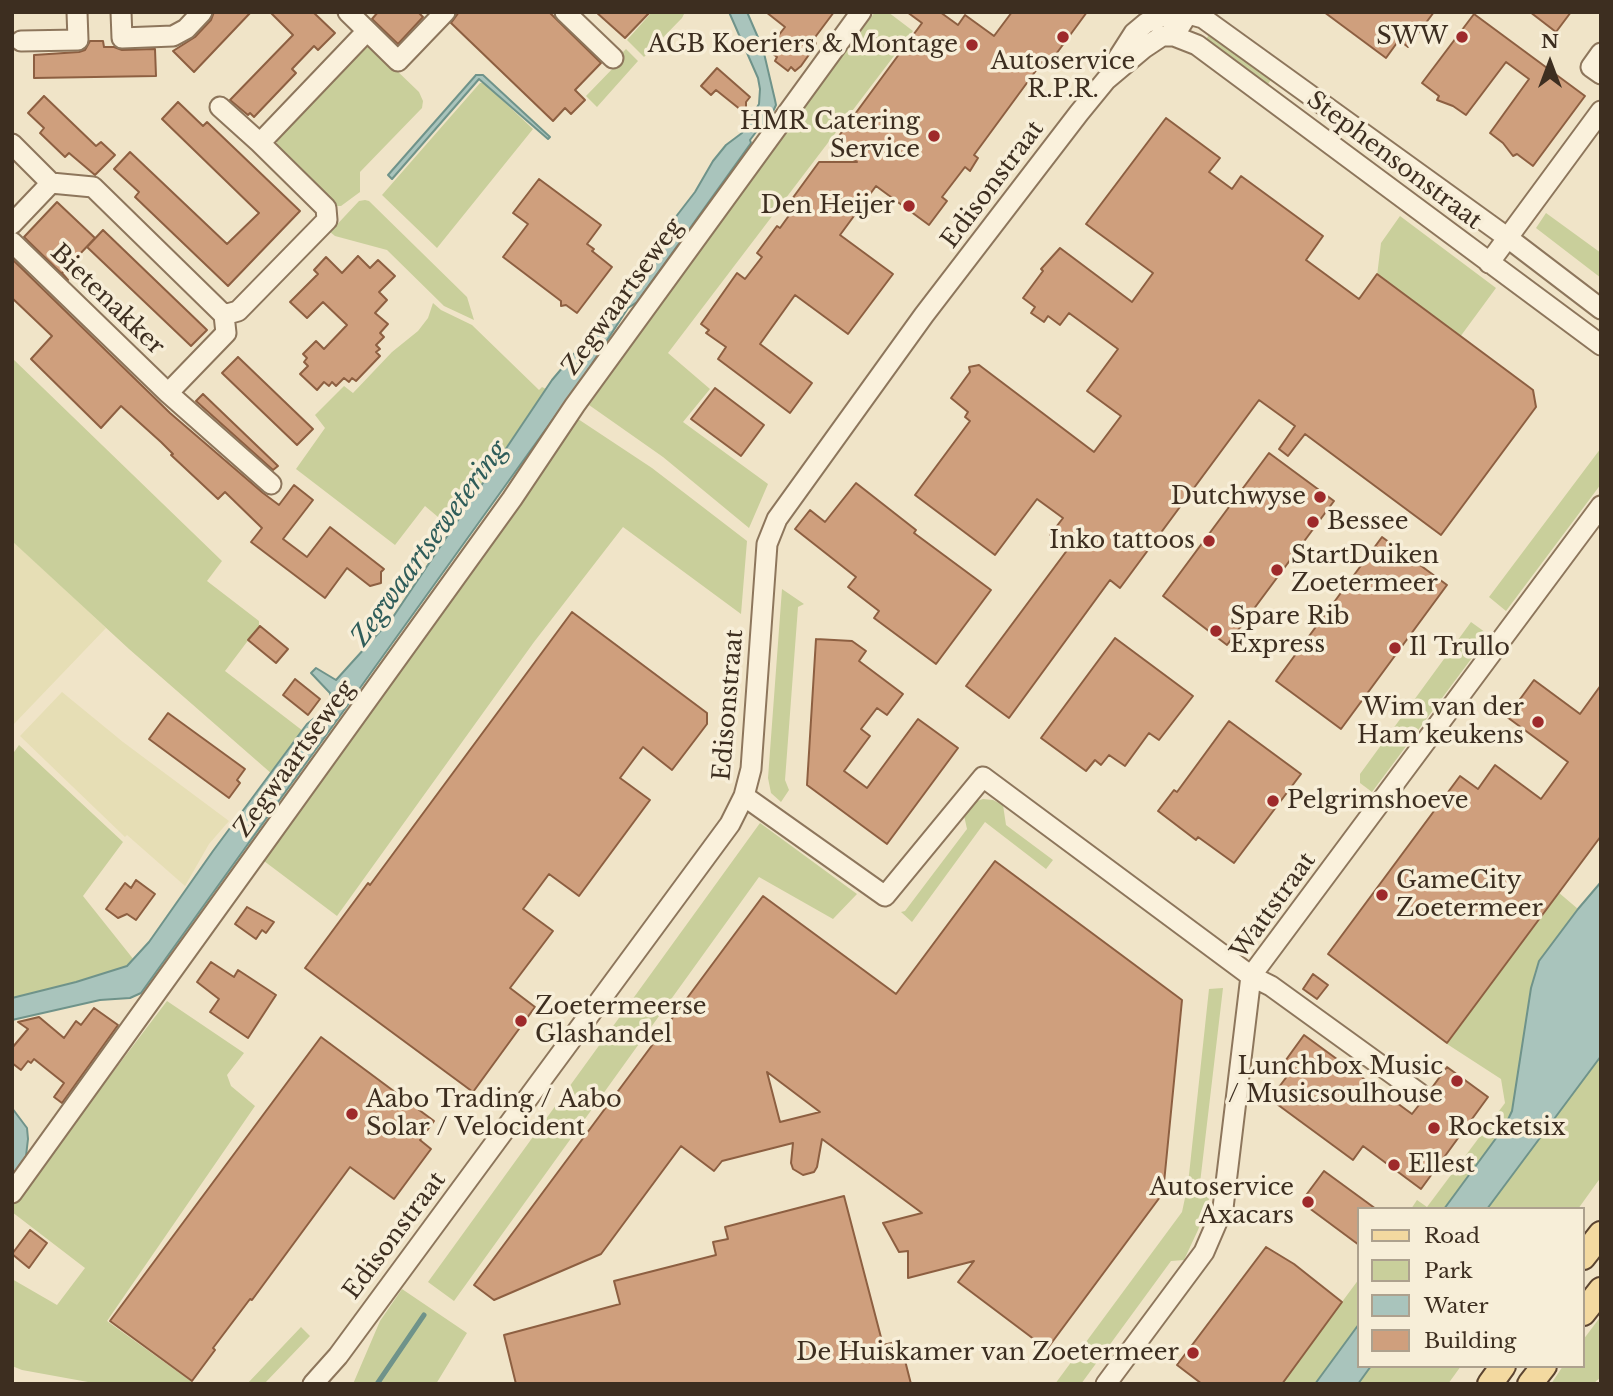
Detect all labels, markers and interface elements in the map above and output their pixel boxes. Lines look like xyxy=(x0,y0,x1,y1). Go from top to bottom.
place label: SWW xyxy=(1376,23,1448,51)
north arrow xyxy=(1515,28,1585,98)
marker: Autoservice R.P.R. xyxy=(1055,29,1071,45)
marker: SWW xyxy=(1454,29,1470,45)
text: N xyxy=(1541,30,1559,53)
place label: AGB Koeriers & Montage xyxy=(648,31,958,59)
marker: AGB Koeriers & Montage xyxy=(964,37,980,53)
place label: Autoservice R.P.R. xyxy=(991,48,1135,104)
street label: Stephensonstraat xyxy=(1301,86,1487,236)
place label: HMR Catering Service xyxy=(740,108,920,164)
street label: Edisonstraat xyxy=(936,116,1050,254)
marker: HMR Catering Service xyxy=(926,128,942,144)
place label: Den Heijer xyxy=(761,192,895,220)
marker: Den Heijer xyxy=(901,198,917,214)
street label: Zegwaartseweg xyxy=(557,213,689,381)
street label: Bietenakker xyxy=(44,239,170,361)
water label: Zegwaartsewetering xyxy=(345,436,515,652)
place label: Dutchwyse xyxy=(1171,483,1306,511)
marker: Dutchwyse xyxy=(1312,489,1328,505)
place label: Bessee xyxy=(1327,508,1408,536)
marker: Bessee xyxy=(1305,514,1321,530)
place label: Inko tattoos xyxy=(1049,527,1195,555)
marker: Inko tattoos xyxy=(1201,533,1217,549)
place label: StartDuiken Zoetermeer xyxy=(1291,542,1439,598)
marker: StartDuiken Zoetermeer xyxy=(1269,562,1285,578)
place label: Spare Rib Express xyxy=(1230,603,1350,659)
marker: Spare Rib Express xyxy=(1208,623,1224,639)
street label: Edisonstraat xyxy=(708,628,750,782)
place label: Il Trullo xyxy=(1409,634,1510,662)
marker: Il Trullo xyxy=(1387,640,1403,656)
street label: Zegwaartseweg xyxy=(229,675,361,843)
place label: Wim van der Ham keukens xyxy=(1357,694,1524,750)
marker: Wim van der Ham keukens xyxy=(1530,714,1546,730)
place label: Pelgrimshoeve xyxy=(1287,787,1468,815)
marker: Pelgrimshoeve xyxy=(1265,793,1281,809)
street label: Wattstraat xyxy=(1226,847,1322,965)
place label: GameCity Zoetermeer xyxy=(1396,867,1543,923)
marker: GameCity Zoetermeer xyxy=(1374,887,1390,903)
place label: Zoetermeerse Glashandel xyxy=(535,993,707,1049)
marker: Zoetermeerse Glashandel xyxy=(513,1013,529,1029)
place label: Lunchbox Music / Musicsoulhouse xyxy=(1228,1053,1443,1109)
marker: Lunchbox Music / Musicsoulhouse xyxy=(1449,1073,1465,1089)
place label: Aabo Trading / Aabo Solar / Velocident xyxy=(366,1086,622,1142)
marker: Aabo Trading / Aabo Solar / Velocident xyxy=(344,1106,360,1122)
place label: Rocketsix xyxy=(1448,1114,1566,1142)
marker: Rocketsix xyxy=(1426,1120,1442,1136)
place label: Ellest xyxy=(1408,1151,1475,1179)
marker: Ellest xyxy=(1386,1157,1402,1173)
street label: Edisonstraat xyxy=(338,1167,452,1305)
place label: Autoservice Axacars xyxy=(1149,1174,1294,1230)
marker: Autoservice Axacars xyxy=(1300,1194,1316,1210)
legend xyxy=(1358,1207,1585,1368)
text: Road xyxy=(1424,1223,1480,1249)
text: Park xyxy=(1424,1258,1473,1284)
text: Water xyxy=(1424,1293,1488,1319)
text: Building xyxy=(1424,1328,1516,1354)
place label: De Huiskamer van Zoetermeer xyxy=(796,1339,1179,1367)
marker: De Huiskamer van Zoetermeer xyxy=(1185,1345,1201,1361)

